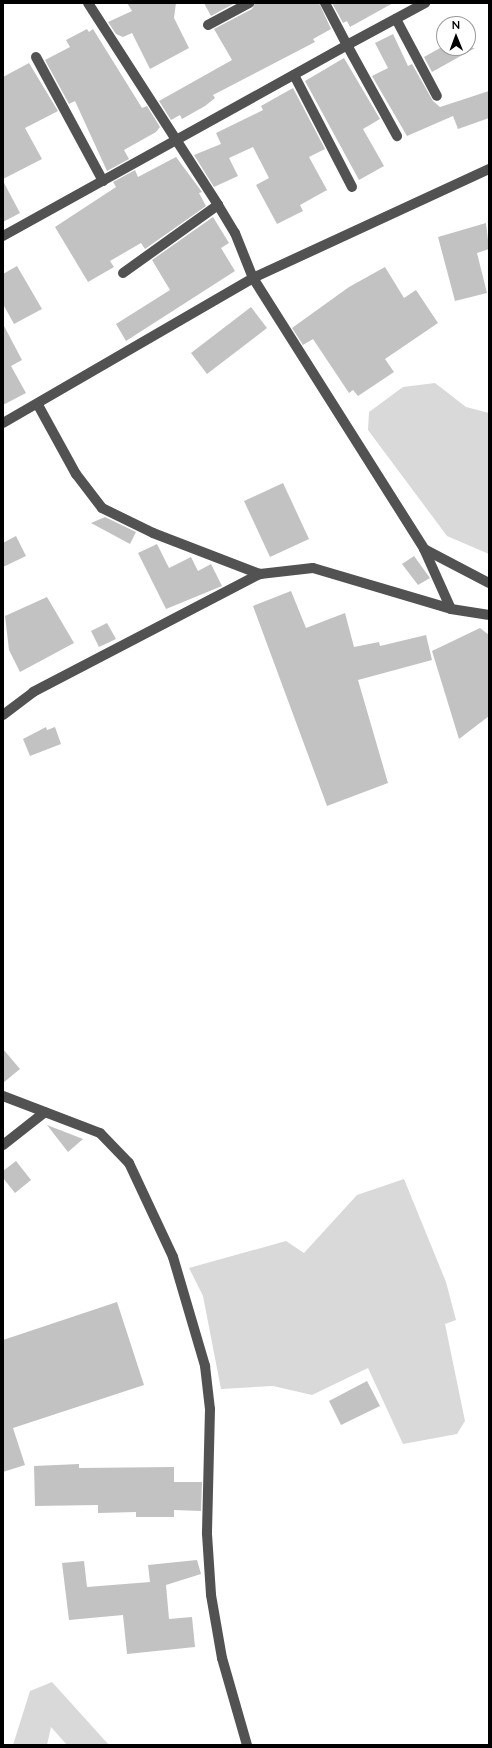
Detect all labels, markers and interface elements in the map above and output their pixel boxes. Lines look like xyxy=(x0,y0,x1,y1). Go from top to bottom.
north arrow xyxy=(436,16,476,56)
text: N xyxy=(451,18,460,31)

